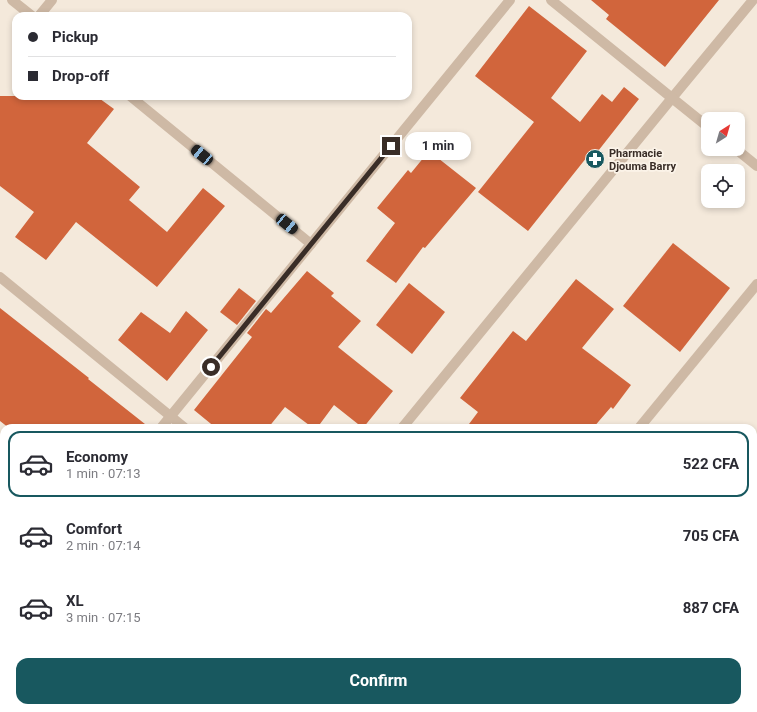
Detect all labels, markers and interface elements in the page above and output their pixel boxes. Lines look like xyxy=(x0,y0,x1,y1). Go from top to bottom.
text: Pickup xyxy=(52,28,98,46)
text: Drop-off xyxy=(52,67,109,85)
north arrow xyxy=(701,112,745,156)
map controls xyxy=(701,112,745,208)
callout: 1 min xyxy=(405,132,471,160)
route end xyxy=(382,137,400,155)
text: 1 min xyxy=(422,138,454,153)
car xyxy=(189,143,215,167)
place label: Pharmacie Djouma Barry xyxy=(609,147,677,173)
pharmacy icon: Pharmacie Djouma Barry xyxy=(584,148,606,170)
button: locate xyxy=(701,164,745,208)
car xyxy=(274,212,300,236)
route start xyxy=(202,358,220,376)
icon: car xyxy=(18,446,54,482)
text: Economy xyxy=(66,448,128,466)
text: 522 CFA xyxy=(683,455,739,473)
text: 1 min · 07:13 xyxy=(66,466,141,481)
icon: car xyxy=(18,518,54,554)
text: Comfort xyxy=(66,520,122,538)
text: 705 CFA xyxy=(683,527,739,545)
text: 2 min · 07:14 xyxy=(66,538,141,553)
icon: car xyxy=(18,590,54,626)
text: XL xyxy=(66,592,84,610)
text: 887 CFA xyxy=(683,599,739,617)
text: 3 min · 07:15 xyxy=(66,610,141,625)
button: Confirm xyxy=(16,658,741,704)

